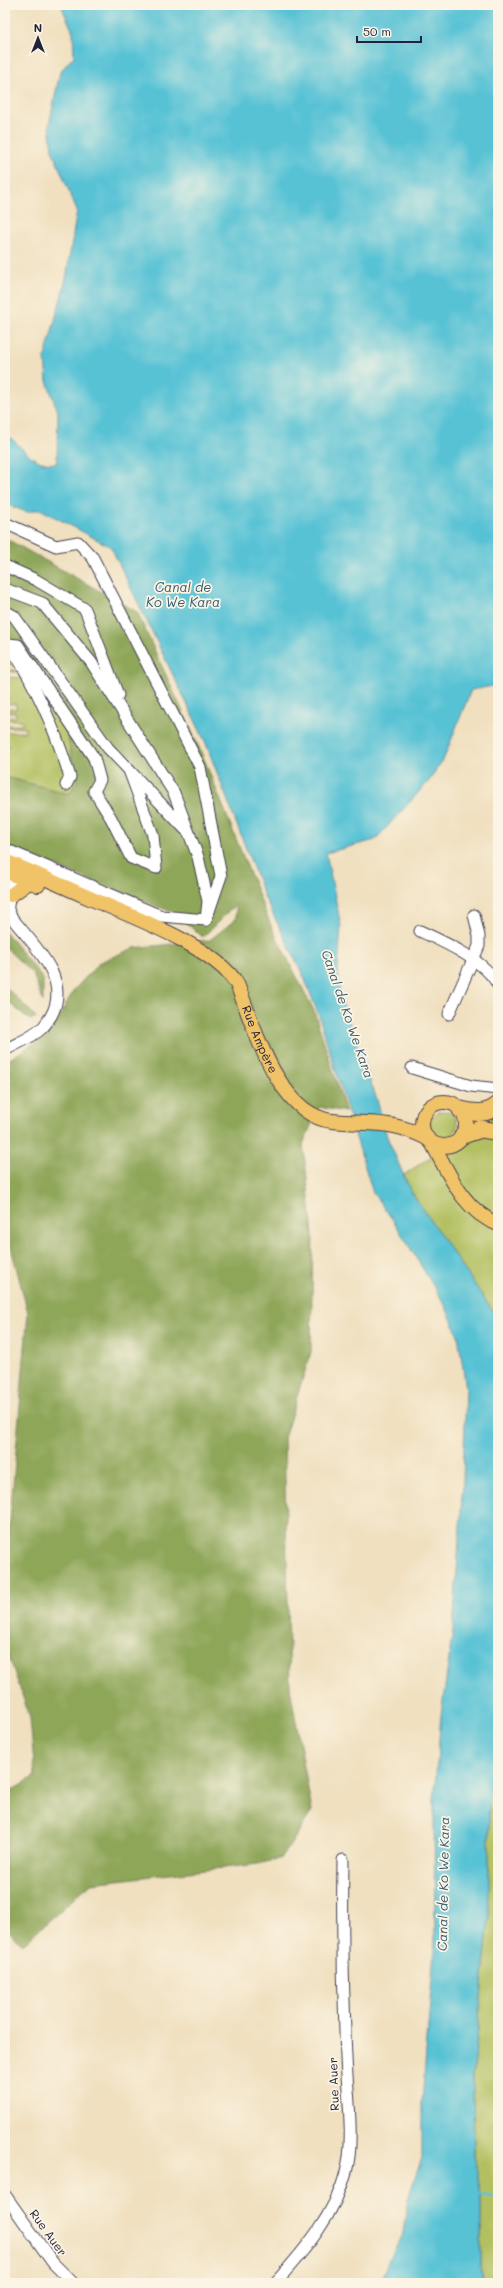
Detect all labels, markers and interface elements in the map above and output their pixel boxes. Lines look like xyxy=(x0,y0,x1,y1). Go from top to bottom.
north arrow xyxy=(18,18,58,58)
scale bar xyxy=(357,18,421,44)
text: N xyxy=(34,20,42,35)
text: 50 m xyxy=(363,23,391,39)
water label: Canal de Ko We Kara xyxy=(146,578,220,610)
water label: Canal de Ko We Kara xyxy=(319,947,378,1080)
street label: Rue Ampère xyxy=(239,1003,282,1076)
water label: Canal de Ko We Kara xyxy=(433,1817,452,1951)
street label: Rue Auer xyxy=(324,2057,342,2111)
street label: Rue Auer xyxy=(27,2206,71,2259)

